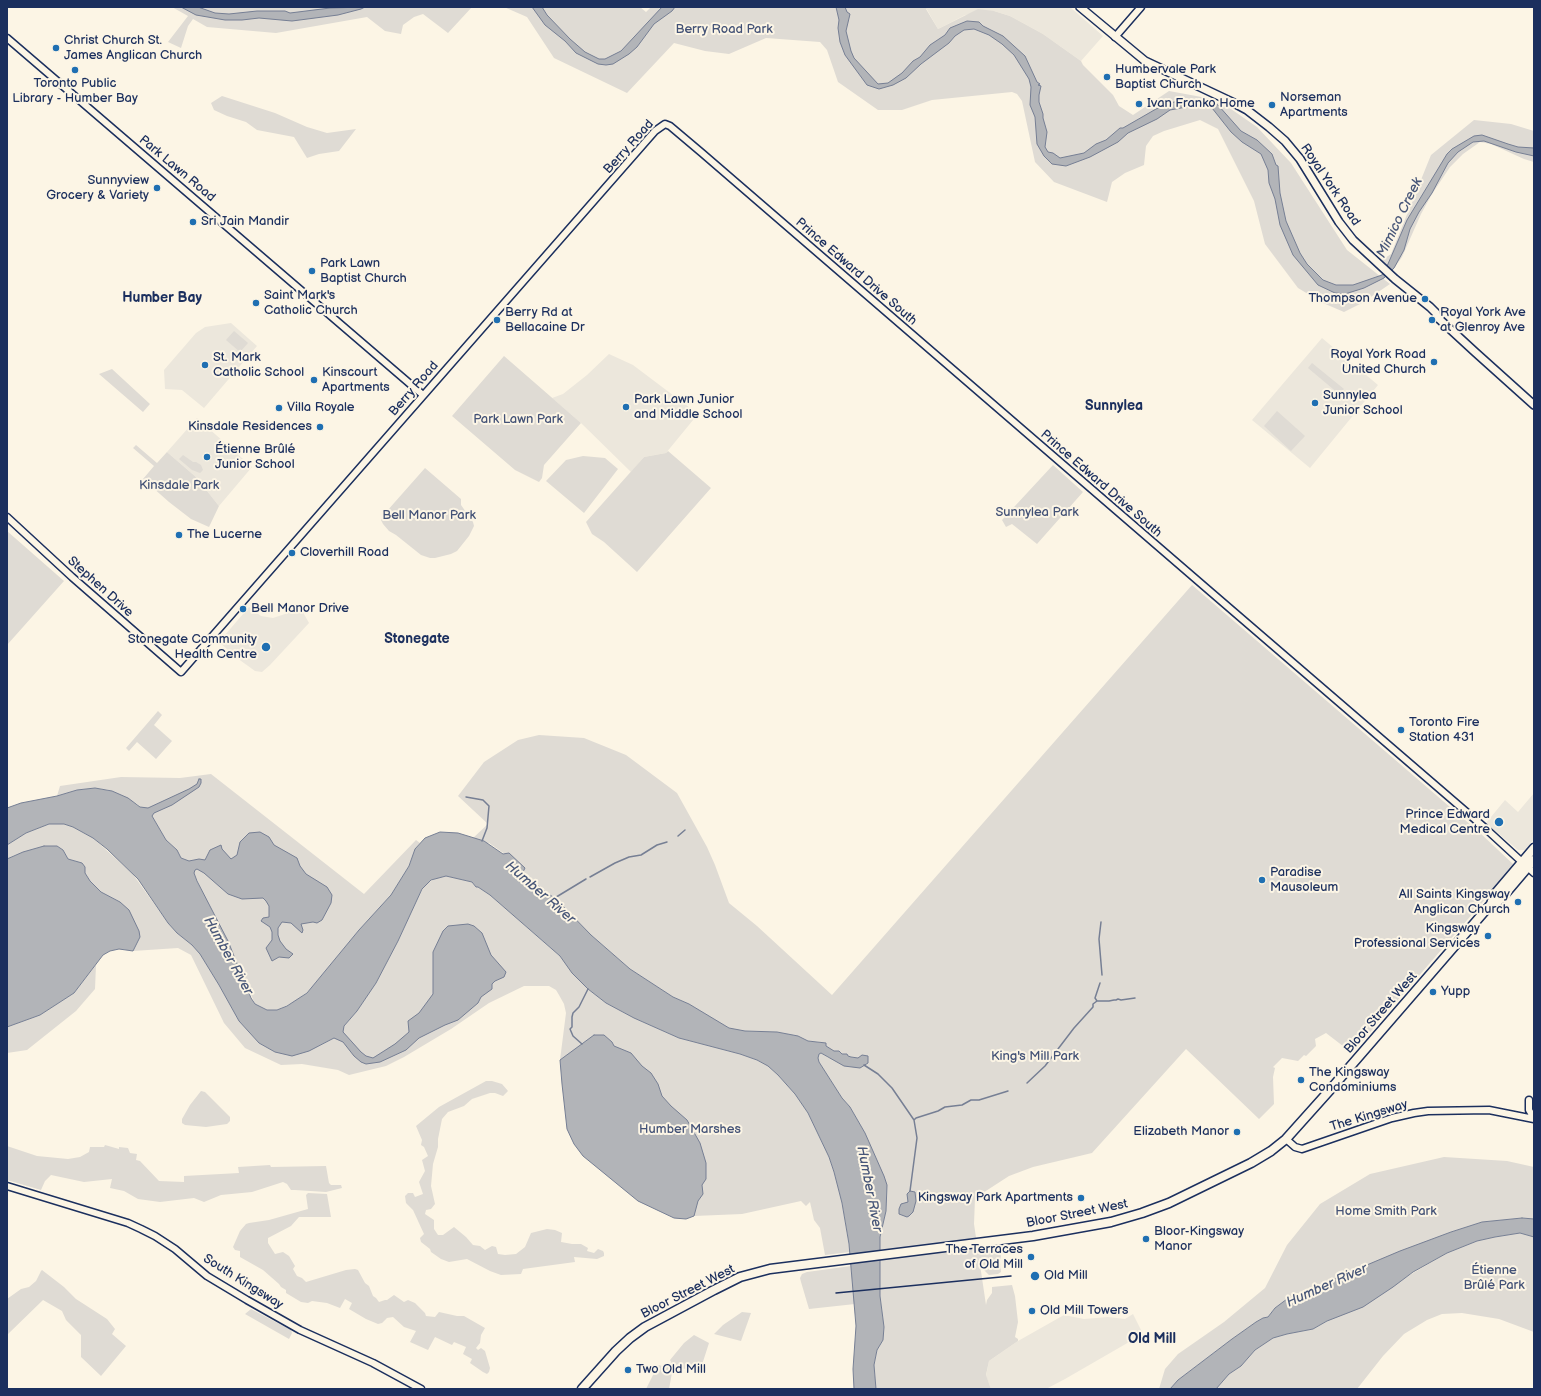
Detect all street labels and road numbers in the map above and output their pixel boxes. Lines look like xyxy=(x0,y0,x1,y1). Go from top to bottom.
street label: Berry Road xyxy=(601,117,657,177)
street label: Park Lawn Road xyxy=(136,132,218,206)
street label: Royal York Road xyxy=(1297,141,1363,229)
street label: Prince Edward Drive South xyxy=(792,215,920,329)
street label: Berry Road xyxy=(386,358,442,420)
street label: Prince Edward Drive South xyxy=(1037,427,1165,541)
street label: Stephen Drive xyxy=(64,553,136,621)
street label: Bloor Street West xyxy=(1341,969,1421,1057)
street label: The Kingsway xyxy=(1328,1097,1410,1135)
street label: Bloor Street West xyxy=(1025,1197,1129,1231)
street label: South Kingsway xyxy=(200,1251,286,1313)
street label: Bloor Street West xyxy=(639,1262,737,1322)

